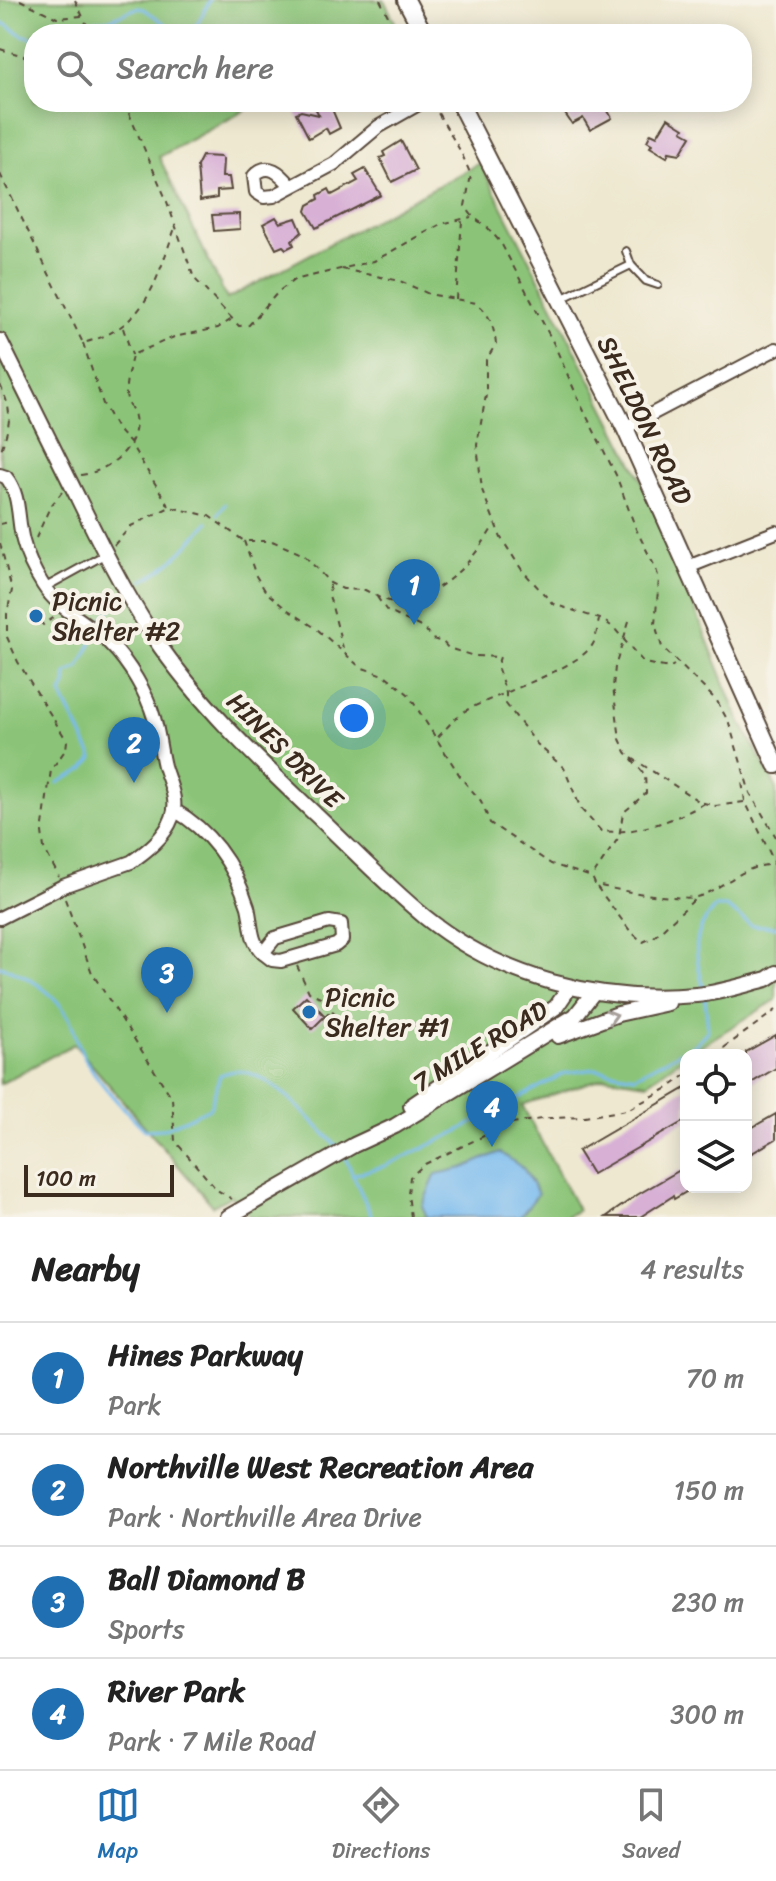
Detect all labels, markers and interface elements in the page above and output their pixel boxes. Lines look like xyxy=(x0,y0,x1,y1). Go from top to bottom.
search box xyxy=(24,24,752,112)
text: Search here xyxy=(116,41,274,95)
icon: search xyxy=(52,46,96,90)
street label: SHELDON ROAD xyxy=(584,327,706,513)
pin: 1 xyxy=(388,559,440,625)
place label: Picnic Shelter #2 xyxy=(52,578,180,654)
marker: Picnic Shelter #2 xyxy=(27,607,45,625)
street label: HINES DRIVE xyxy=(215,680,356,821)
your location xyxy=(334,698,374,738)
pin: 2 xyxy=(108,717,160,783)
pin: 3 xyxy=(141,947,193,1013)
place label: Picnic Shelter #1 xyxy=(325,974,449,1050)
street label: 7 MILE ROAD xyxy=(403,987,557,1105)
marker: Picnic Shelter #1 xyxy=(300,1003,318,1021)
one-way arrow xyxy=(604,1009,618,1025)
map controls xyxy=(680,1049,752,1193)
button: locate xyxy=(680,1049,752,1121)
pin: 4 xyxy=(466,1081,518,1147)
button: layers xyxy=(680,1121,752,1193)
text: 100 m xyxy=(36,1159,96,1198)
scale bar xyxy=(24,1161,174,1197)
text: Nearby xyxy=(32,1239,140,1299)
text: 4 results xyxy=(640,1246,744,1292)
text: Hines Parkway xyxy=(108,1328,303,1382)
text: 1 xyxy=(52,1355,64,1401)
text: 70 m xyxy=(686,1355,744,1401)
text: Park xyxy=(108,1382,161,1428)
text: Northville West Recreation Area xyxy=(108,1440,533,1494)
text: 2 xyxy=(50,1467,66,1513)
text: 150 m xyxy=(674,1467,744,1513)
text: Park · Northville Area Drive xyxy=(108,1494,422,1540)
text: Ball Diamond B xyxy=(108,1552,305,1606)
text: 3 xyxy=(51,1579,65,1625)
text: 230 m xyxy=(672,1579,744,1625)
text: Sports xyxy=(108,1606,184,1652)
text: River Park xyxy=(108,1664,245,1718)
text: 4 xyxy=(50,1691,66,1737)
text: 300 m xyxy=(670,1691,744,1737)
text: Park · 7 Mile Road xyxy=(108,1718,315,1764)
tab: Map xyxy=(96,1783,140,1870)
tab: Directions xyxy=(332,1783,430,1870)
tab: Saved xyxy=(622,1783,680,1870)

